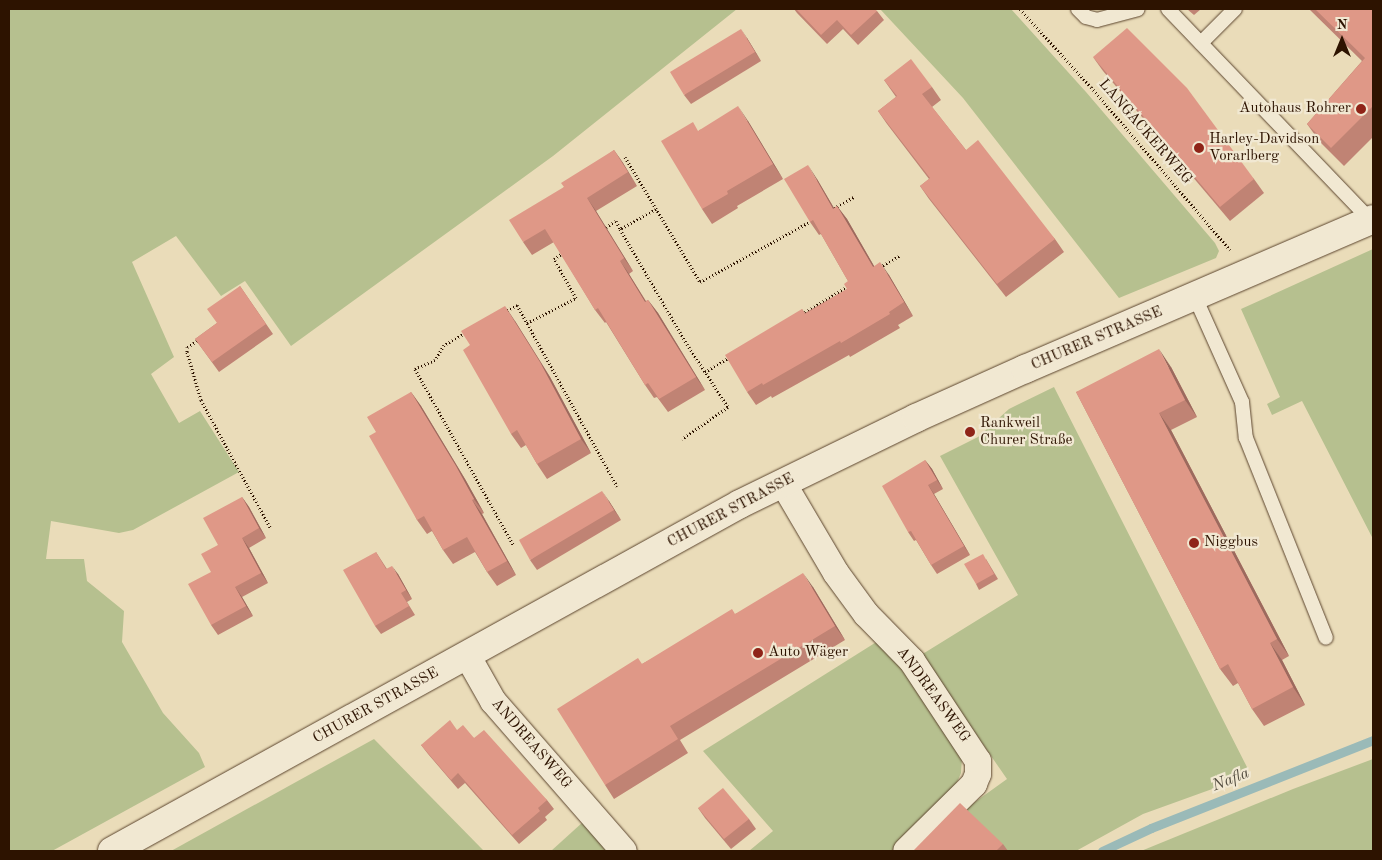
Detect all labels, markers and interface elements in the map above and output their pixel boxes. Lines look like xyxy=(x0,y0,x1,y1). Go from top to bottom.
north arrow xyxy=(1317,15,1367,65)
text: N xyxy=(1337,18,1347,32)
street label: LANGACKERWEG xyxy=(1094,76,1196,188)
place label: Autohaus Rohrer xyxy=(1239,100,1351,118)
marker: Autohaus Rohrer xyxy=(1355,103,1367,115)
place label: Harley-Davidson Vorarlberg xyxy=(1209,130,1319,165)
marker: Harley-Davidson Vorarlberg xyxy=(1193,142,1205,154)
street label: CHURER STRASSE xyxy=(1029,303,1165,375)
place label: Rankweil Churer Straße xyxy=(980,414,1073,449)
marker: Rankweil Churer Straße xyxy=(964,426,976,438)
street label: CHURER STRASSE xyxy=(665,470,797,552)
place label: Niggbus xyxy=(1204,534,1258,552)
marker: Niggbus xyxy=(1188,537,1200,549)
place label: Auto Wäger xyxy=(768,644,848,662)
street label: ANDREASWEG xyxy=(892,644,974,746)
marker: Auto Wäger xyxy=(752,647,764,659)
street label: CHURER STRASSE xyxy=(310,664,442,748)
street label: ANDREASWEG xyxy=(487,695,575,793)
water label: Nafla xyxy=(1210,764,1252,796)

